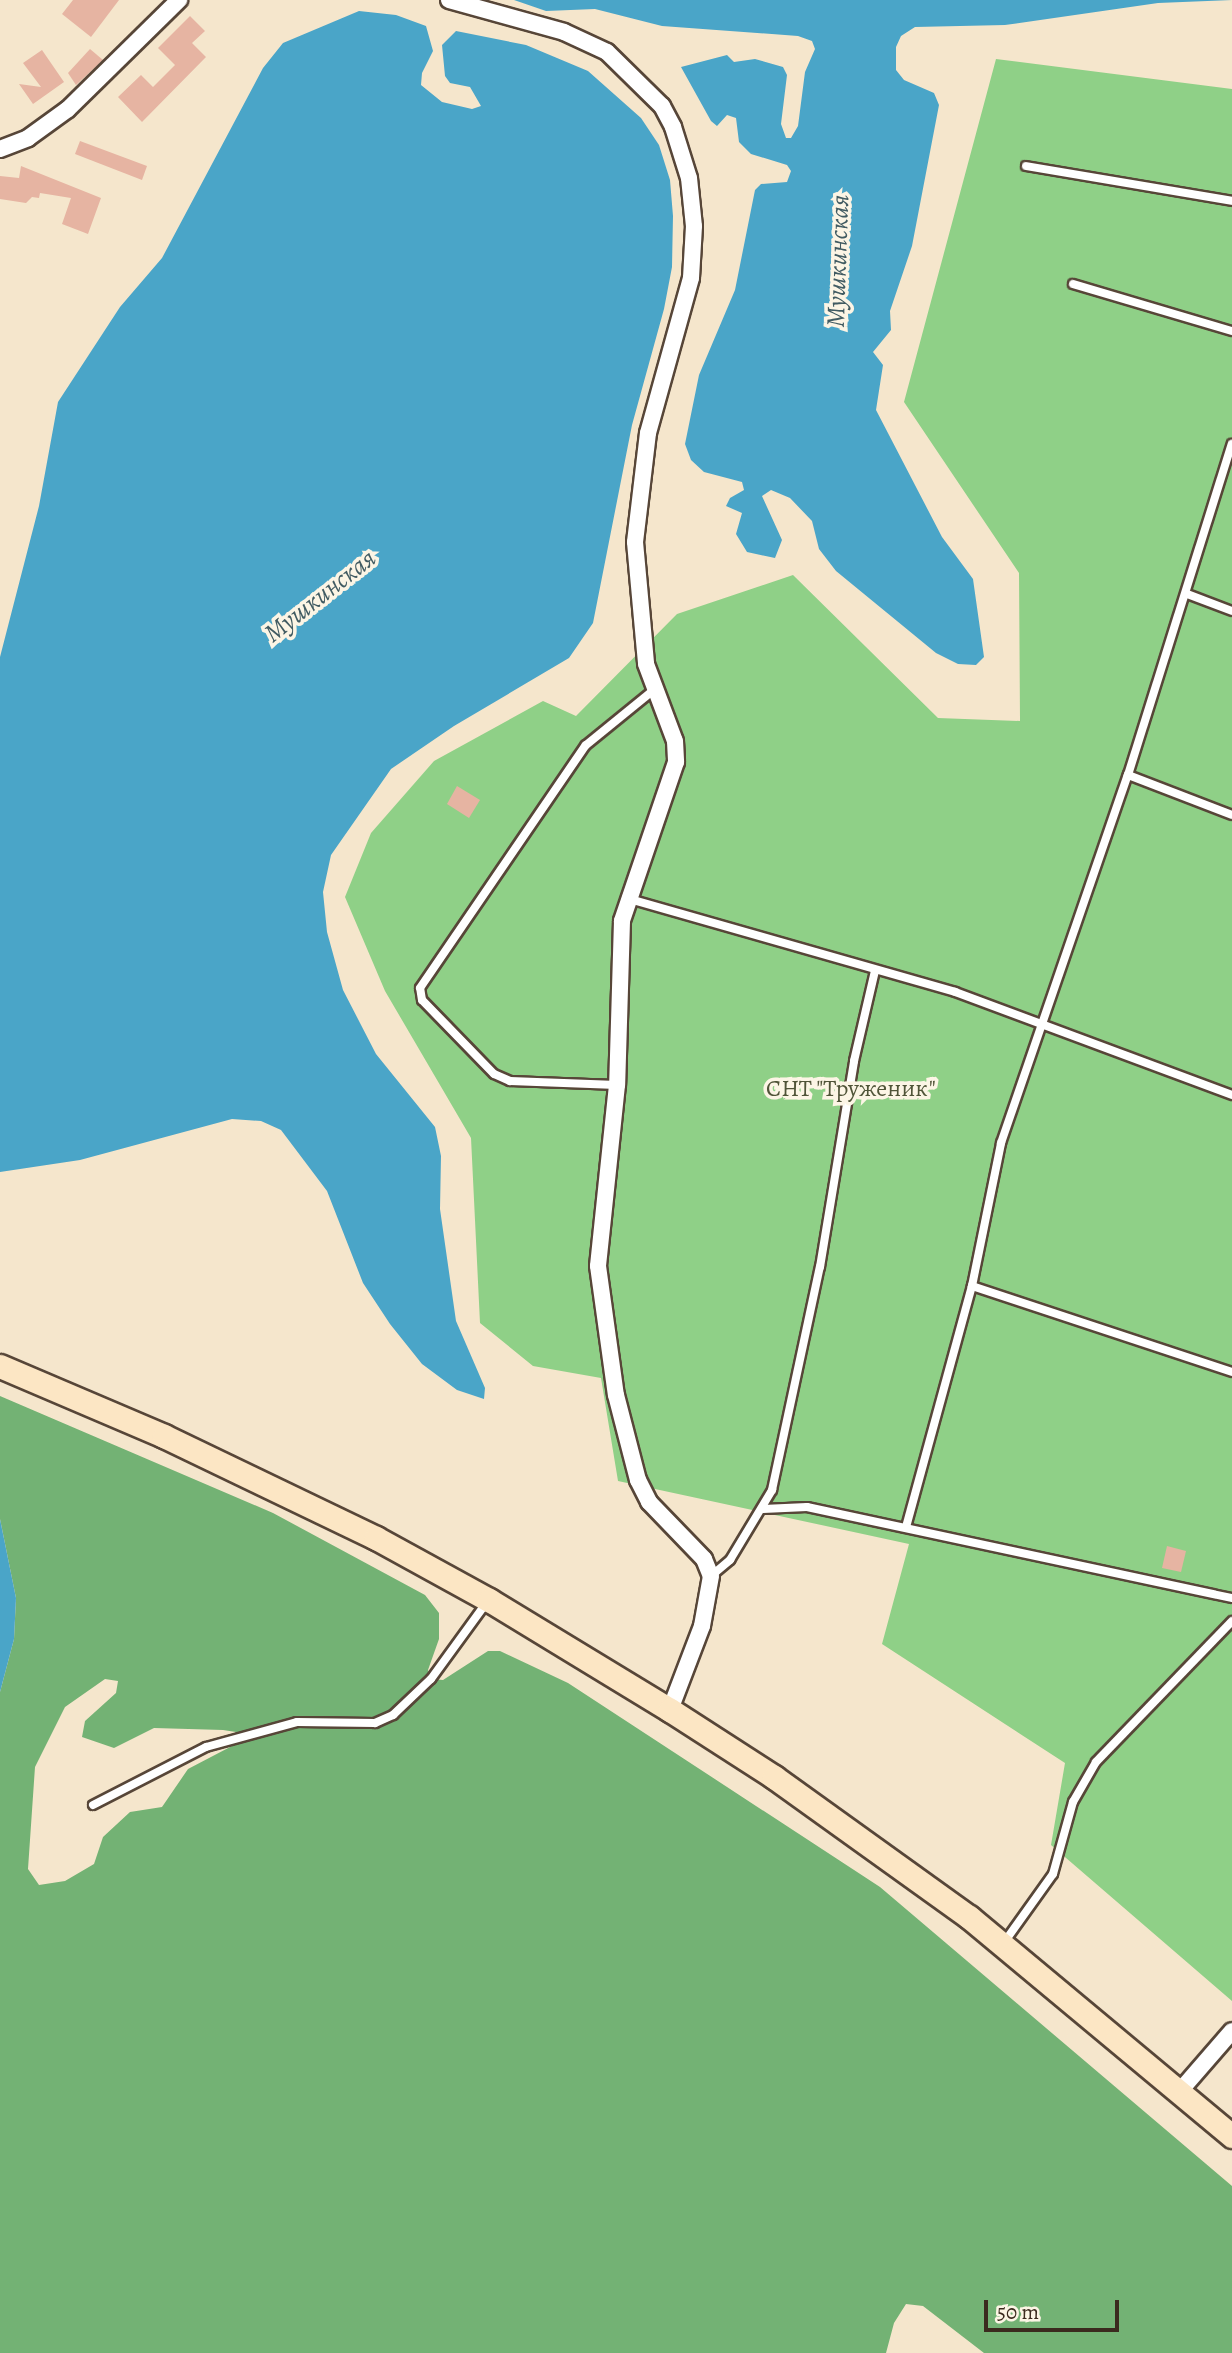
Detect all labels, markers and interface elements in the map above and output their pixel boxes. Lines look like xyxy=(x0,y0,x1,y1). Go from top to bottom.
water label: Мушкинская xyxy=(820,194,856,328)
water label: Мушкинская xyxy=(258,543,382,649)
park label: СНТ "Труженик" xyxy=(766,1075,936,1103)
scale bar xyxy=(987,2286,1122,2330)
text: 50 m xyxy=(997,2298,1039,2326)

